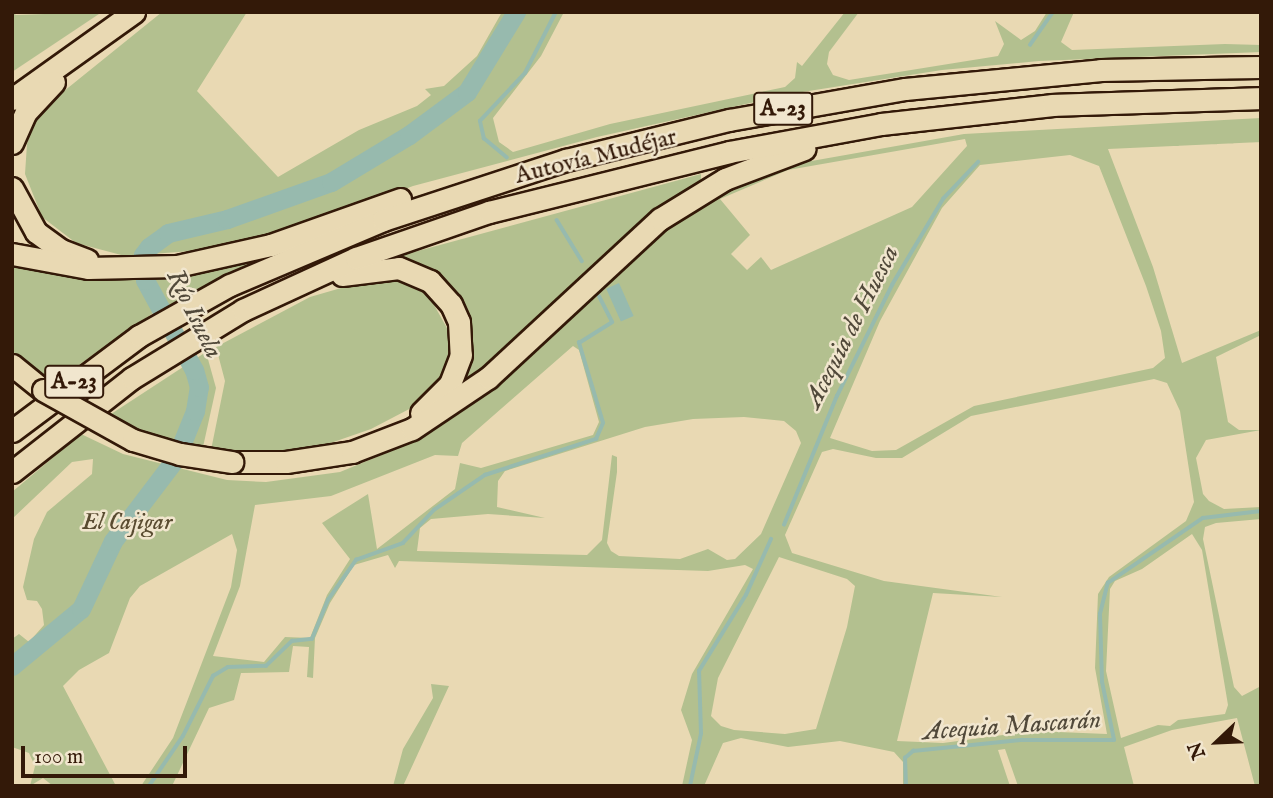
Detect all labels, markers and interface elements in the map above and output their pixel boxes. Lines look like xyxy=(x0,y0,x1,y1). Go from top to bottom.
road number: A-23 xyxy=(752,90,814,128)
street label: Autovía Mudéjar xyxy=(512,123,680,191)
water label: Acequia de Huesca xyxy=(798,241,906,413)
water label: Río Isuela xyxy=(159,264,229,364)
road number: A-23 xyxy=(42,362,106,402)
park label: El Cajigar xyxy=(82,509,172,537)
water label: Acequia Mascarán xyxy=(922,704,1102,748)
north arrow xyxy=(1182,707,1252,777)
scale bar xyxy=(24,732,191,776)
text: N xyxy=(1183,738,1212,762)
text: 100 m xyxy=(34,744,83,771)

